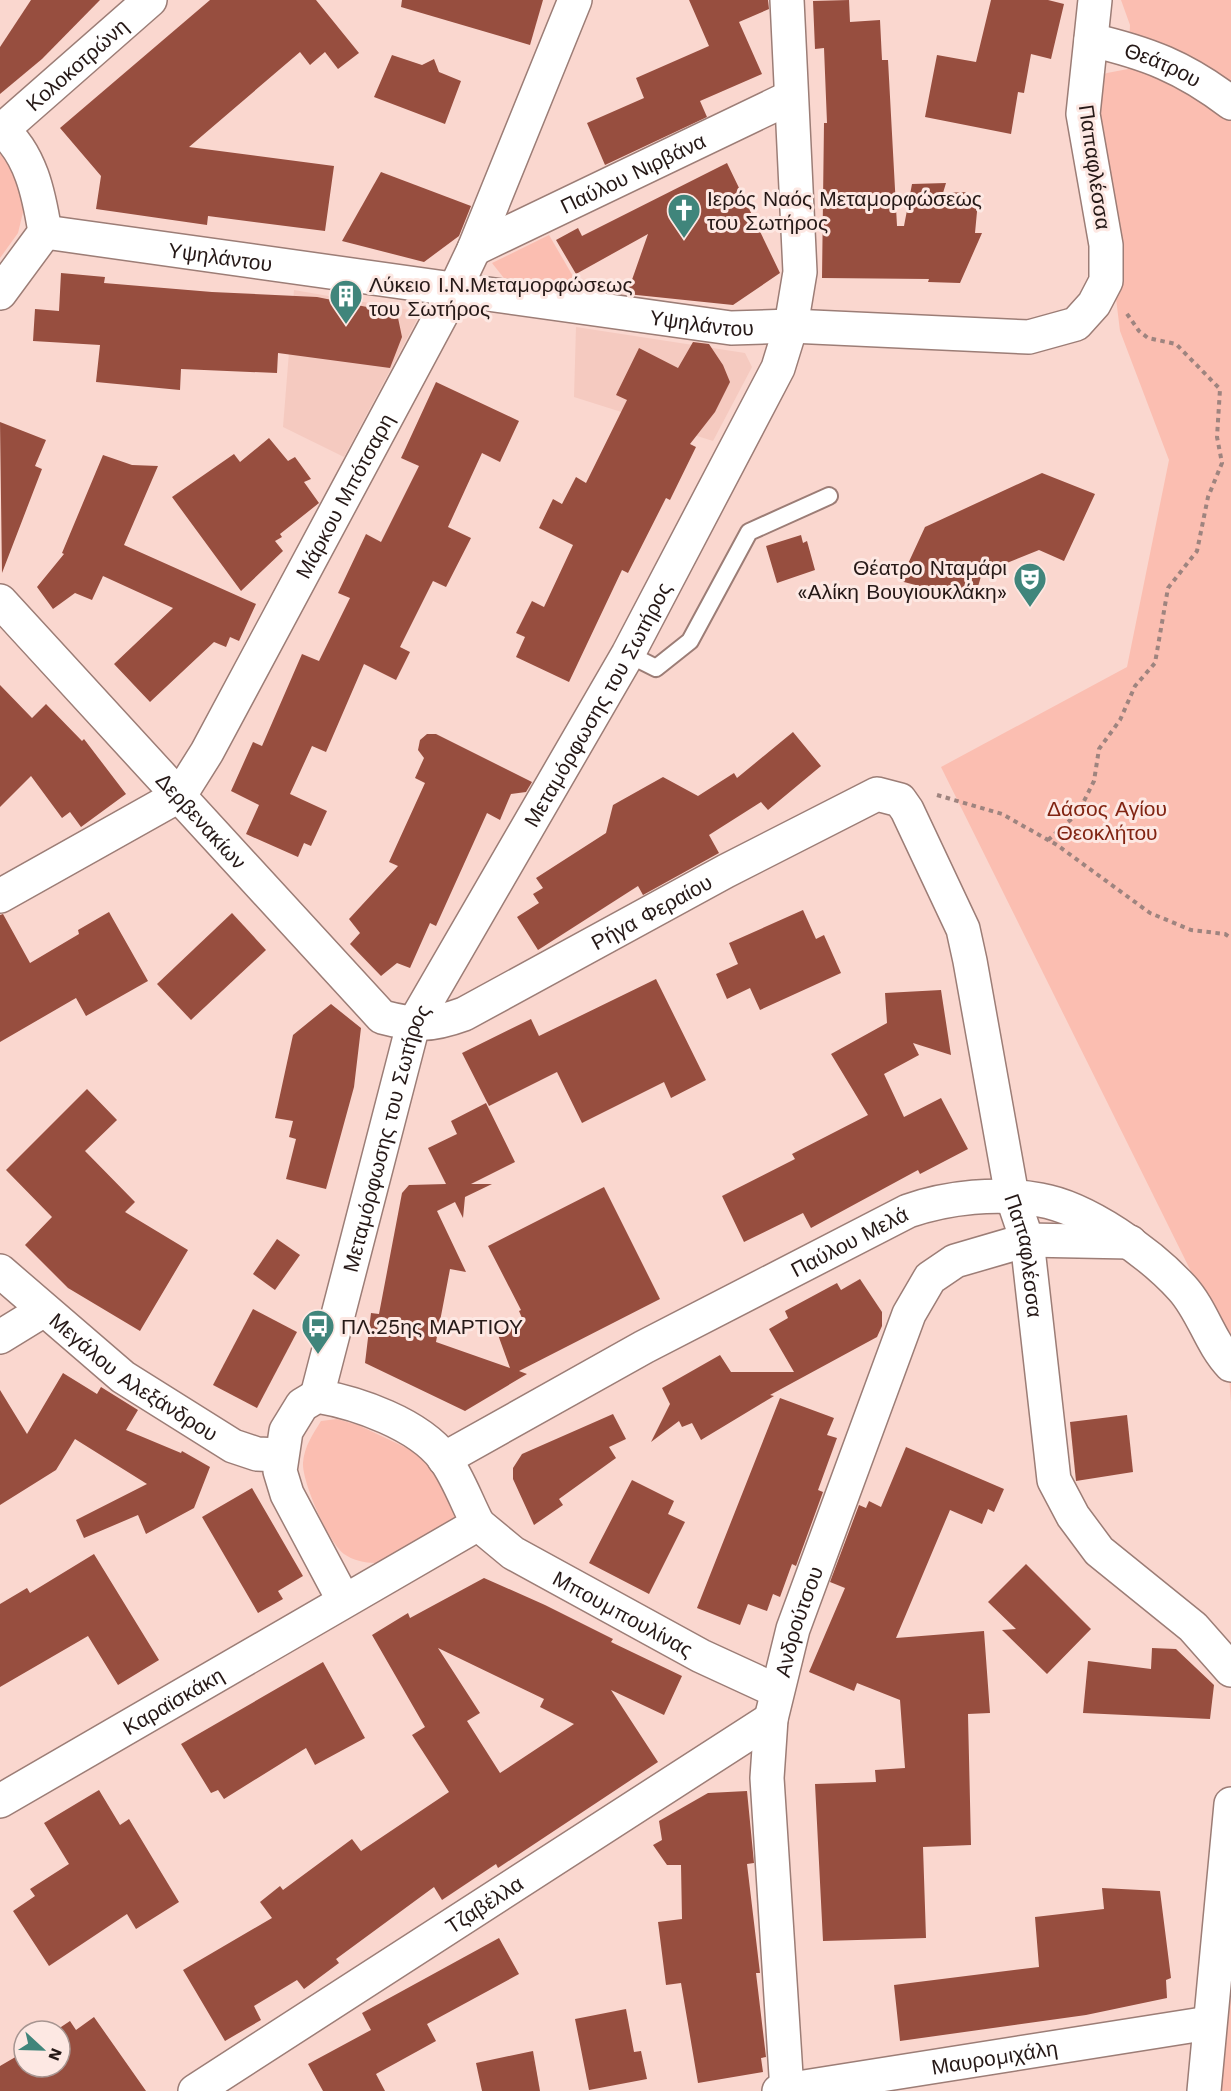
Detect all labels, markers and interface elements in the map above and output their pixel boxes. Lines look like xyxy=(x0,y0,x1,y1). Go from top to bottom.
street label: Κολοκοτρώνη xyxy=(21,13,133,116)
street label: Θεάτρου xyxy=(1122,37,1206,92)
street label: Παπαφλέσσα xyxy=(1074,103,1116,231)
street label: Παύλου Νιρβάνα xyxy=(556,127,709,218)
place label: Ιερός Ναός Μεταμορφώσεως του Σωτήρος xyxy=(707,186,982,235)
church icon: Ιερός Ναός Μεταμορφώσεως του Σωτήρος xyxy=(666,192,702,239)
street label: Υψηλάντου xyxy=(167,237,274,276)
place label: Λύκειο Ι.Ν.Μεταμορφώσεως του Σωτήρος xyxy=(369,272,633,321)
building icon: Λύκειο Ι.Ν.Μεταμορφώσεως του Σωτήρος xyxy=(328,278,364,325)
street label: Υψηλάντου xyxy=(648,304,754,341)
street label: Μάρκου Μπότσαρη xyxy=(290,409,399,582)
place label: Θέατρο Νταμάρι «Αλίκη Βουγιουκλάκη» xyxy=(797,555,1007,604)
theatre icon: Θέατρο Νταμάρι «Αλίκη Βουγιουκλάκη» xyxy=(1012,561,1048,608)
street label: Μεταμόρφωσης του Σωτήρος xyxy=(518,578,676,831)
street label: Δερβενακίων xyxy=(151,767,252,874)
park label: Δάσος Αγίου Θεοκλήτου xyxy=(1047,796,1167,845)
street label: Ρήγα Φεραίου xyxy=(587,869,716,955)
street label: Μεταμόρφωσης του Σωτήρος xyxy=(337,1000,435,1275)
street label: Παπαφλέσσα xyxy=(1000,1190,1048,1319)
street label: Παύλου Μελά xyxy=(786,1201,912,1282)
street label: Μεγάλου Αλεξάνδρου xyxy=(45,1307,223,1446)
bus stop icon: ΠΛ.25ης ΜΑΡΤΙΟΥ xyxy=(300,1308,336,1355)
place label: ΠΛ.25ης ΜΑΡΤΙΟΥ xyxy=(341,1314,523,1339)
street label: Ανδρούτσου xyxy=(769,1563,828,1680)
street label: Μπουμπουλίνας xyxy=(549,1565,697,1662)
street label: Καραϊσκάκη xyxy=(118,1662,228,1740)
street label: Τζαβέλλα xyxy=(441,1870,527,1939)
north arrow xyxy=(12,2019,72,2079)
street label: Μαυρομιχάλη xyxy=(930,2035,1059,2079)
text: N xyxy=(44,2045,66,2063)

